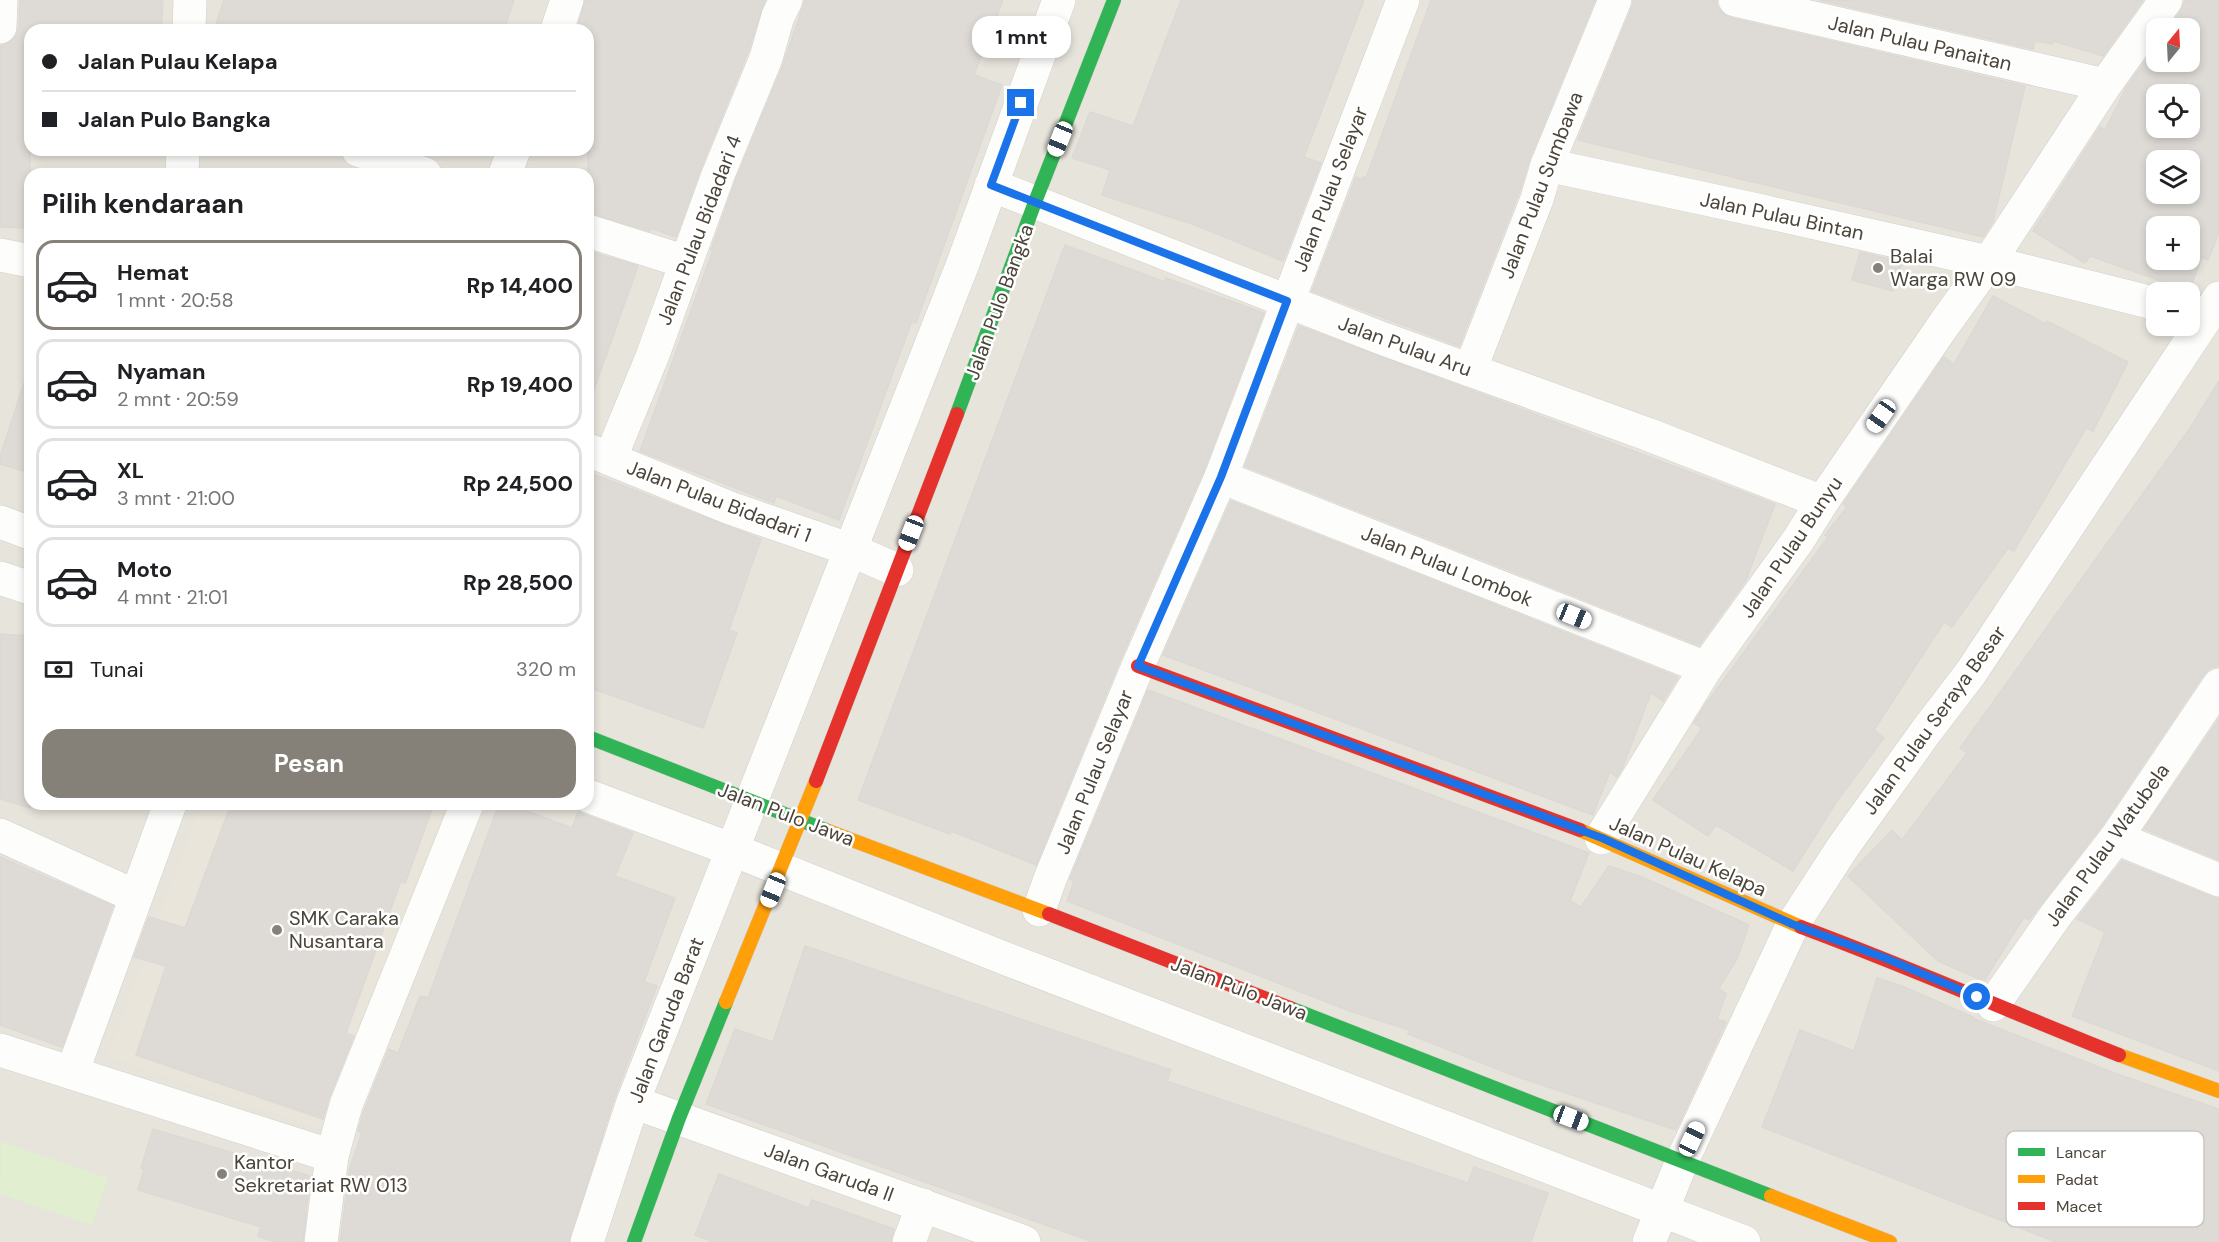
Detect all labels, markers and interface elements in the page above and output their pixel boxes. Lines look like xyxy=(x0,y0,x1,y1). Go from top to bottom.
street label: Jalan Pulau Panaitan xyxy=(1826,9,2014,77)
callout: 1 mnt xyxy=(972,16,1070,58)
north arrow xyxy=(2146,18,2200,72)
map controls xyxy=(2146,18,2200,336)
text: 1 mnt xyxy=(996,24,1047,50)
text: Jalan Pulau Kelapa xyxy=(78,47,278,76)
button: locate xyxy=(2146,84,2200,138)
street label: Jalan Pulau Sumbawa xyxy=(1493,88,1589,282)
route end xyxy=(1007,89,1034,116)
street label: Jalan Pulau Selayar xyxy=(1287,103,1373,275)
text: Jalan Pulo Bangka xyxy=(78,105,271,134)
car xyxy=(1045,119,1075,159)
street label: Jalan Pulau Bidadari 4 xyxy=(651,131,747,329)
button: layers xyxy=(2146,150,2200,204)
text: Pilih kendaraan xyxy=(42,186,244,221)
street label: Jalan Pulau Bintan xyxy=(1698,186,1866,246)
button: + xyxy=(2146,216,2200,270)
street label: Jalan Pulo Bangka xyxy=(959,220,1039,384)
place label: Balai Warga RW 09 xyxy=(1890,243,2016,292)
icon: car xyxy=(45,258,99,312)
text: Hemat xyxy=(117,258,189,287)
marker: Balai Warga RW 09 xyxy=(1871,261,1885,275)
text: Rp 14,400 xyxy=(467,271,573,300)
button: − xyxy=(2146,282,2200,336)
text: 1 mnt · 20:58 xyxy=(117,287,234,313)
street label: Jalan Pulau Aru xyxy=(1335,310,1475,382)
icon: car xyxy=(45,357,99,411)
text: Nyaman xyxy=(117,357,206,386)
text: Rp 19,400 xyxy=(467,370,573,399)
text: 2 mnt · 20:59 xyxy=(117,386,239,412)
car xyxy=(1863,396,1899,436)
street label: Jalan Pulau Bidadari 1 xyxy=(623,454,815,548)
icon: car xyxy=(45,456,99,510)
text: XL xyxy=(117,456,144,485)
text: Rp 24,500 xyxy=(463,469,573,498)
street label: Jalan Pulau Bunyu xyxy=(1734,471,1848,623)
text: 3 mnt · 21:00 xyxy=(117,485,235,511)
car xyxy=(896,513,926,553)
street label: Jalan Pulau Lombok xyxy=(1358,520,1536,612)
icon: car xyxy=(45,555,99,609)
text: Moto xyxy=(117,555,172,584)
text: Rp 28,500 xyxy=(463,568,573,597)
text: 4 mnt · 21:01 xyxy=(117,584,228,610)
car xyxy=(1554,601,1594,631)
street label: Jalan Pulau Seraya Besar xyxy=(1857,620,2011,820)
icon: cash xyxy=(42,653,75,686)
text: Tunai xyxy=(90,655,144,684)
text: 320 m xyxy=(516,656,576,682)
street label: Jalan Pulau Selayar xyxy=(1049,686,1139,858)
button: Pesan xyxy=(42,729,576,798)
street label: Jalan Pulau Watubela xyxy=(2039,758,2175,932)
street label: Jalan Pulo Jawa xyxy=(714,776,858,852)
street label: Jalan Pulau Kelapa xyxy=(1605,810,1771,902)
car xyxy=(758,870,788,910)
place label: SMK Caraka Nusantara xyxy=(289,905,399,954)
marker: SMK Caraka Nusantara xyxy=(270,923,284,937)
street label: Jalan Garuda Barat xyxy=(622,933,710,1107)
street label: Jalan Pulo Jawa xyxy=(1167,950,1311,1026)
route start xyxy=(1963,983,1990,1010)
car xyxy=(1551,1103,1591,1133)
car xyxy=(1676,1119,1708,1159)
legend xyxy=(2006,1131,2204,1227)
street label: Jalan Garuda II xyxy=(761,1137,897,1207)
text: Lancar xyxy=(2056,1142,2106,1163)
place label: Kantor Sekretariat RW 013 xyxy=(234,1149,408,1198)
marker: Kantor Sekretariat RW 013 xyxy=(215,1167,229,1181)
text: Padat xyxy=(2056,1169,2098,1190)
text: Macet xyxy=(2056,1196,2102,1217)

